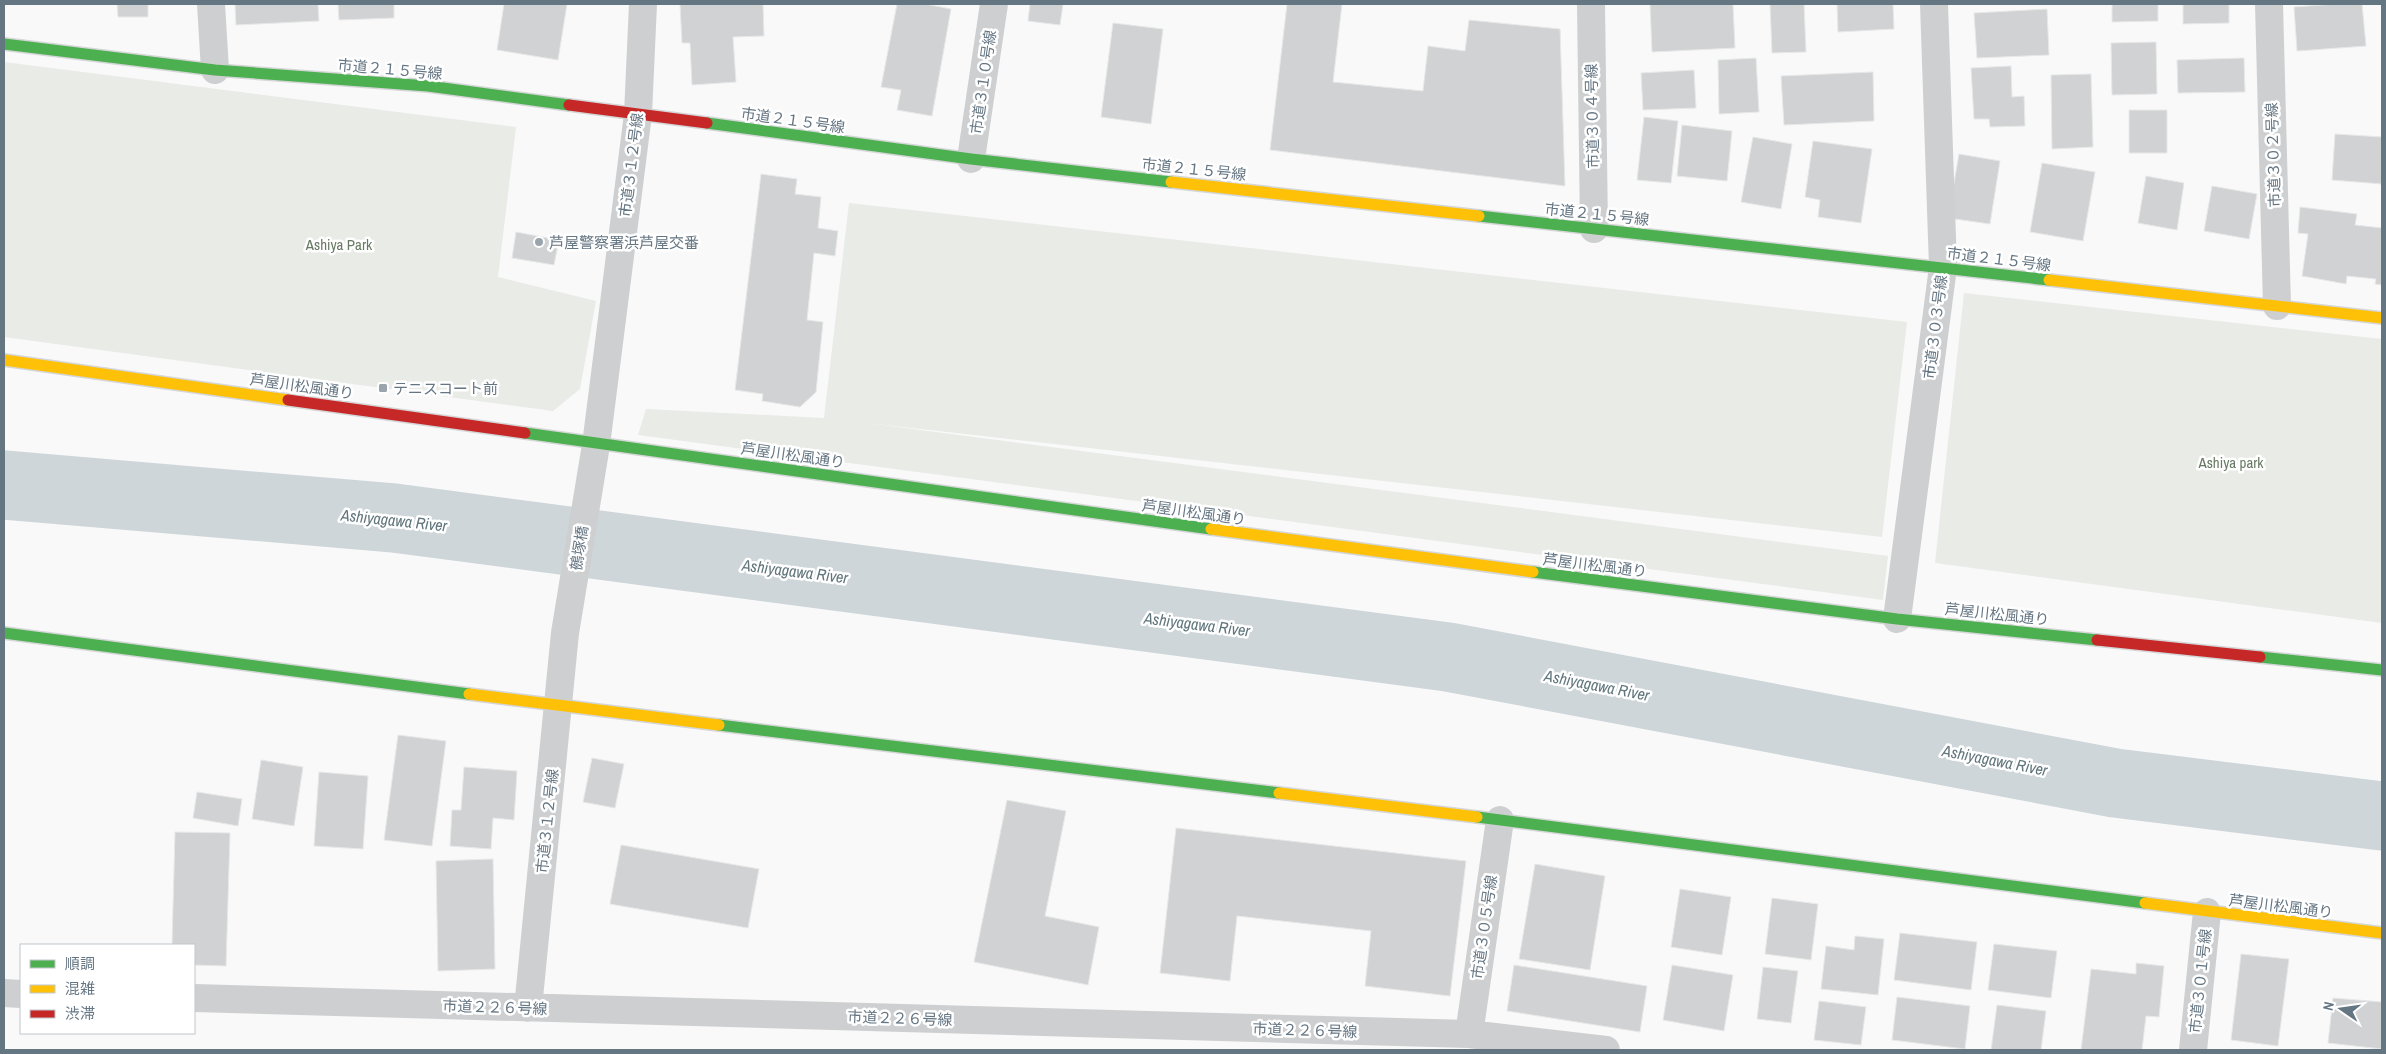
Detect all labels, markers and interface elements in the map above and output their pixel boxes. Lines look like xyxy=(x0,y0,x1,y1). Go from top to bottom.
street label: 市道３１０号線 xyxy=(965,29,1001,135)
street label: 市道２１５号線 xyxy=(337,54,443,84)
street label: 市道３０４号線 xyxy=(1581,63,1603,169)
street label: 市道２１５号線 xyxy=(740,102,846,138)
street label: 市道３０２号線 xyxy=(2261,102,2285,208)
street label: 市道３１２号線 xyxy=(614,112,648,218)
street label: 市道２１５号線 xyxy=(1141,153,1247,185)
street label: 市道２１５号線 xyxy=(1544,198,1650,230)
place label: 芦屋警察署浜芦屋交番 xyxy=(549,232,699,253)
park label: Ashiya Park xyxy=(305,234,373,255)
marker: 芦屋警察署浜芦屋交番 xyxy=(533,236,545,248)
street label: 市道２１５号線 xyxy=(1946,242,2052,276)
street label: 市道３０３号線 xyxy=(1918,274,1952,380)
street label: 芦屋川松風通り xyxy=(249,368,355,404)
place label: テニスコート前 xyxy=(393,378,498,399)
marker: テニスコート前 xyxy=(377,382,389,394)
street label: 芦屋川松風通り xyxy=(740,437,846,473)
park label: Ashiya park xyxy=(2198,452,2264,473)
street label: 芦屋川松風通り xyxy=(1141,494,1247,530)
water label: Ashiyagawa River xyxy=(339,503,449,537)
street label: 鵺塚橋 xyxy=(565,524,593,572)
street label: 芦屋川松風通り xyxy=(1542,548,1648,582)
water label: Ashiyagawa River xyxy=(740,553,850,588)
street label: 芦屋川松風通り xyxy=(1944,598,2050,630)
water label: Ashiyagawa River xyxy=(1142,606,1252,641)
water label: Ashiyagawa River xyxy=(1542,664,1652,706)
water label: Ashiyagawa River xyxy=(1940,739,2050,781)
street label: 市道３１２号線 xyxy=(531,768,563,874)
street label: 市道３０５号線 xyxy=(1466,874,1502,980)
street label: 芦屋川松風通り xyxy=(2228,889,2334,923)
street label: 市道３０１号線 xyxy=(2184,928,2216,1034)
legend xyxy=(20,944,195,1034)
text: 順調 xyxy=(65,953,95,974)
text: 混雑 xyxy=(65,978,95,999)
north arrow xyxy=(2316,984,2366,1034)
street label: 市道２２６号線 xyxy=(442,995,548,1019)
text: N xyxy=(2319,1000,2338,1012)
text: 渋滞 xyxy=(65,1003,95,1024)
street label: 市道２２６号線 xyxy=(847,1006,953,1030)
street label: 市道２２６号線 xyxy=(1252,1018,1358,1042)

